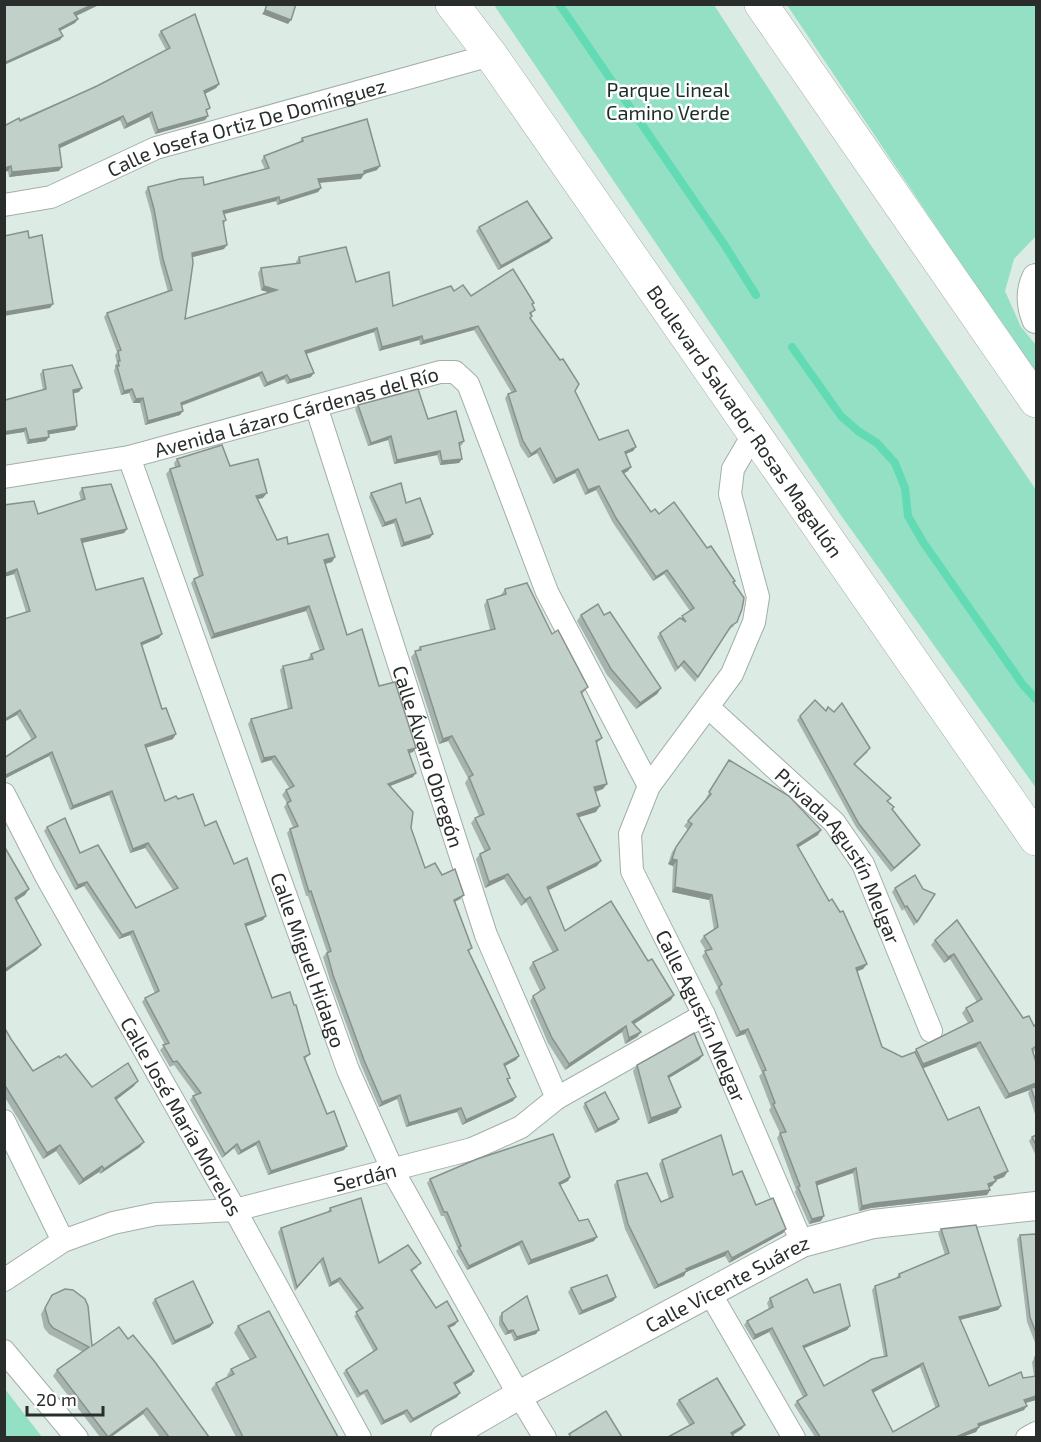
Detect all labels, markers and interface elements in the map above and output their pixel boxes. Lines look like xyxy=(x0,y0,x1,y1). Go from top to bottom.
street label: Calle Josefa Ortiz De Domínguez xyxy=(103,73,388,181)
park label: Parque Lineal Camino Verde xyxy=(606,77,730,124)
street label: Boulevard Salvador Rosas Magallón xyxy=(643,280,848,562)
street label: Avenida Lázaro Cárdenas del Río xyxy=(152,361,441,462)
street label: Calle Álvaro Obregón xyxy=(388,662,469,850)
street label: Privada Agustín Melgar xyxy=(770,763,906,947)
street label: Calle Miguel Hidalgo xyxy=(266,869,351,1051)
street label: Calle Agustín Melgar xyxy=(651,925,752,1105)
street label: Calle José María Morelos xyxy=(116,1012,248,1220)
street label: Serdán xyxy=(331,1157,399,1196)
street label: Calle Vicente Suárez xyxy=(641,1230,812,1337)
scale bar xyxy=(27,1379,104,1417)
text: 20 m xyxy=(36,1388,77,1410)

